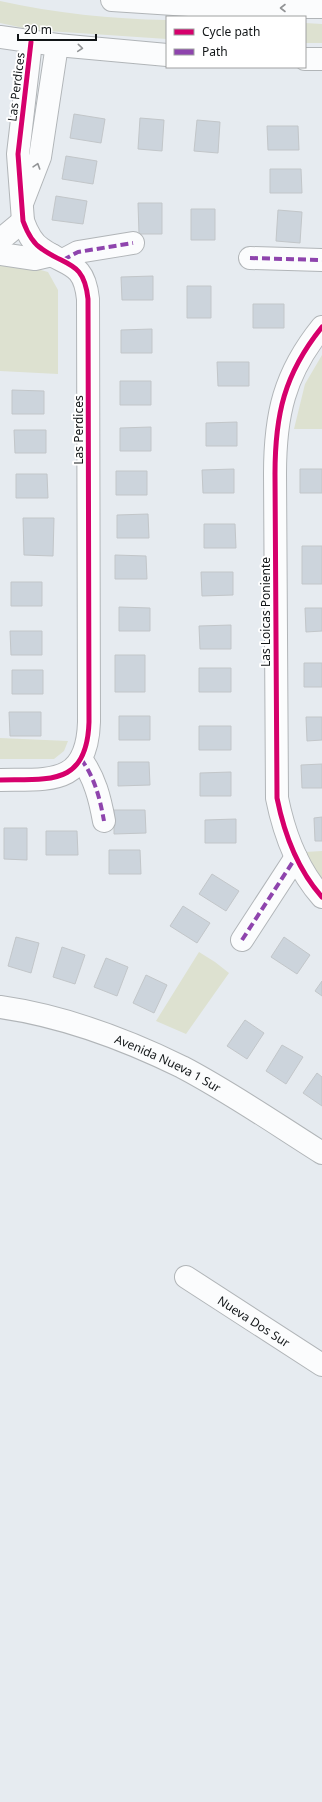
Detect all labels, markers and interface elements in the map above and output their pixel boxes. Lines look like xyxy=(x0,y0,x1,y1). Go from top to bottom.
one-way arrow xyxy=(280,4,286,12)
scale bar xyxy=(18,16,96,42)
legend xyxy=(166,16,306,68)
text: 20 m xyxy=(24,21,52,38)
text: Cycle path xyxy=(202,23,260,40)
one-way arrow xyxy=(77,43,83,52)
text: Path xyxy=(202,43,228,60)
street label: Las Perdices xyxy=(3,51,29,122)
one-way arrow xyxy=(32,162,41,169)
street label: Las Perdices xyxy=(70,395,87,465)
street label: Las Loicas Poniente xyxy=(257,557,274,667)
street label: Avenida Nueva 1 Sur xyxy=(112,1030,225,1096)
street label: Nueva Dos Sur xyxy=(215,1291,293,1351)

